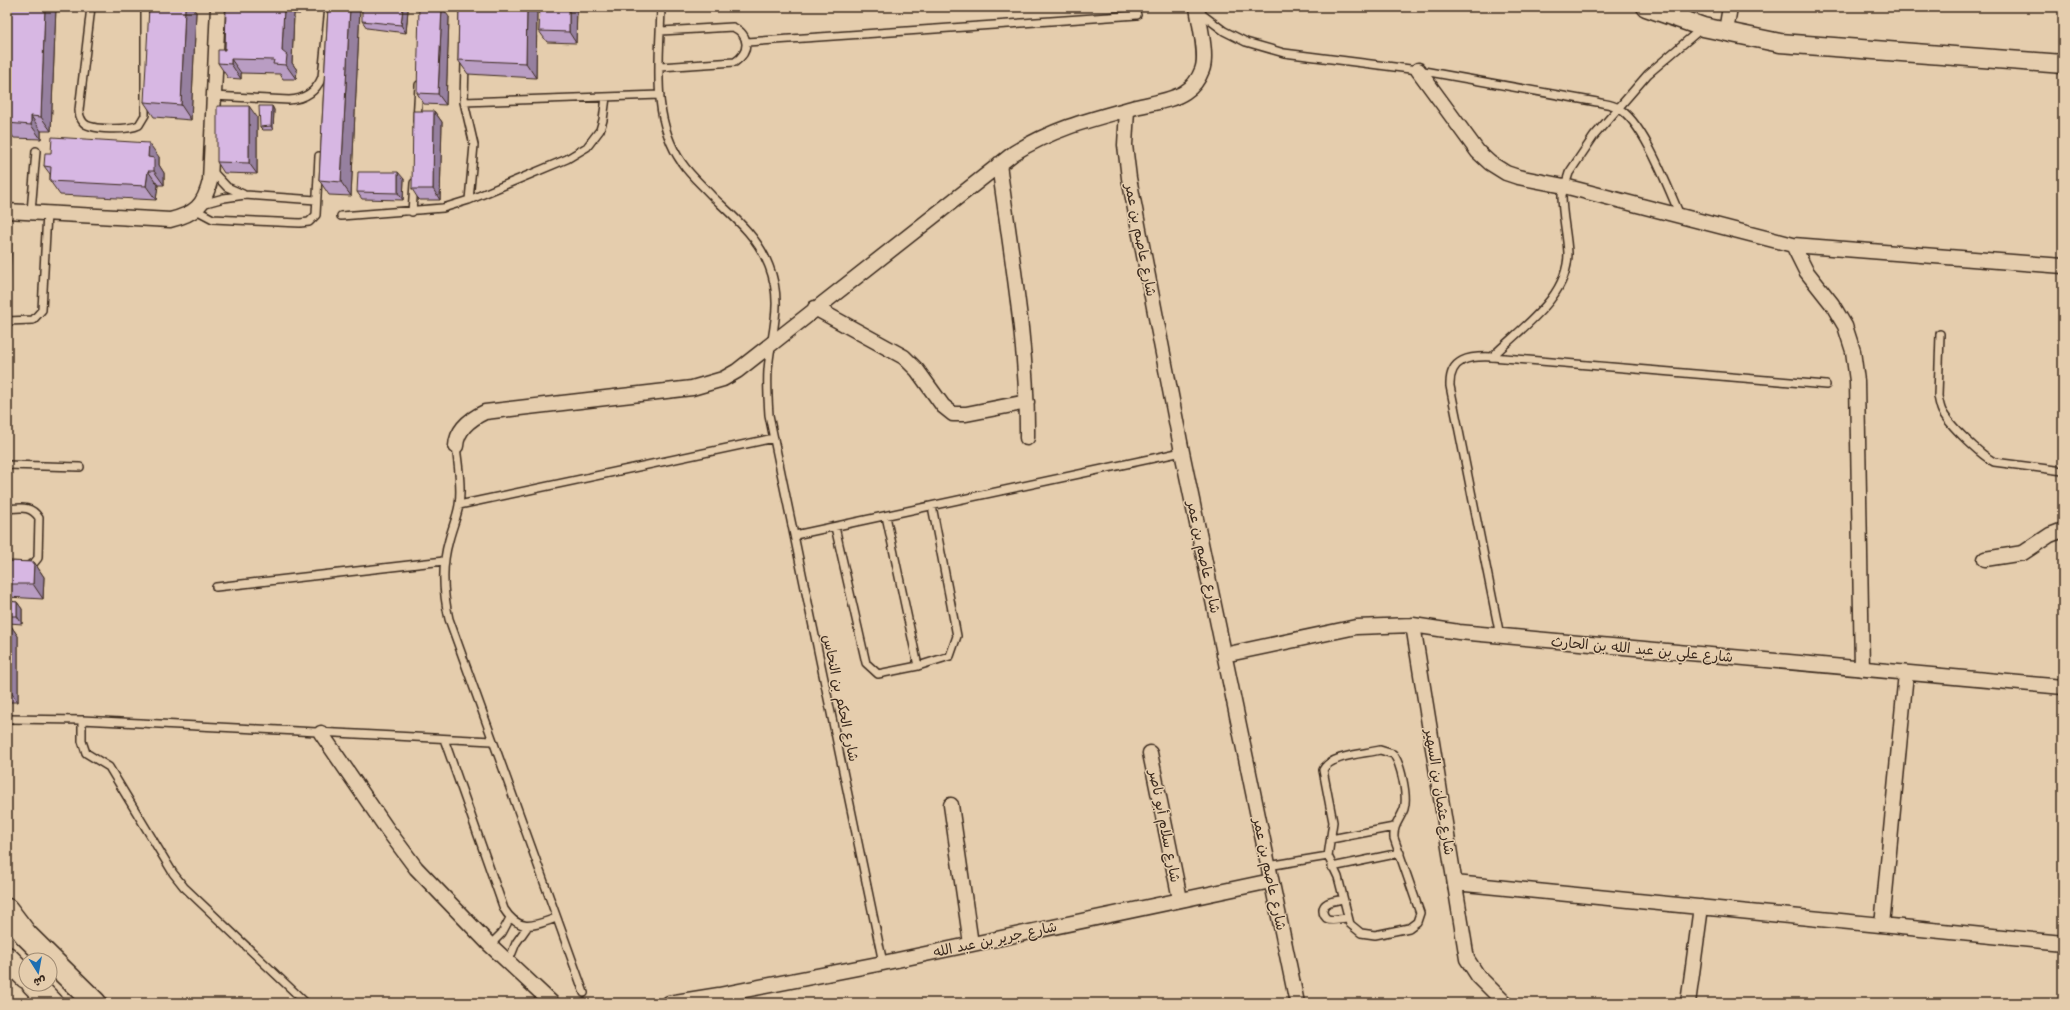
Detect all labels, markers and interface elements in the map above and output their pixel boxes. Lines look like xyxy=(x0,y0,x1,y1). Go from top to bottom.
street label: شارع عاصم بن عمر xyxy=(1119,181,1160,298)
street label: شارع عاصم بن عمر xyxy=(1181,498,1224,615)
street label: شارع الحكم بن النحاس xyxy=(817,633,862,764)
street label: شارع علي بن عبد الله بن الحارث xyxy=(1550,633,1734,670)
street label: شارع عثمان بن السهير xyxy=(1420,727,1458,856)
street label: شارع سلام أبو ناصر xyxy=(1143,767,1184,884)
street label: شارع عاصم بن عمر xyxy=(1247,815,1290,932)
street label: شارع جرير بن عبد الله xyxy=(932,918,1059,962)
north arrow xyxy=(18,952,58,992)
text: ش xyxy=(33,974,47,989)

